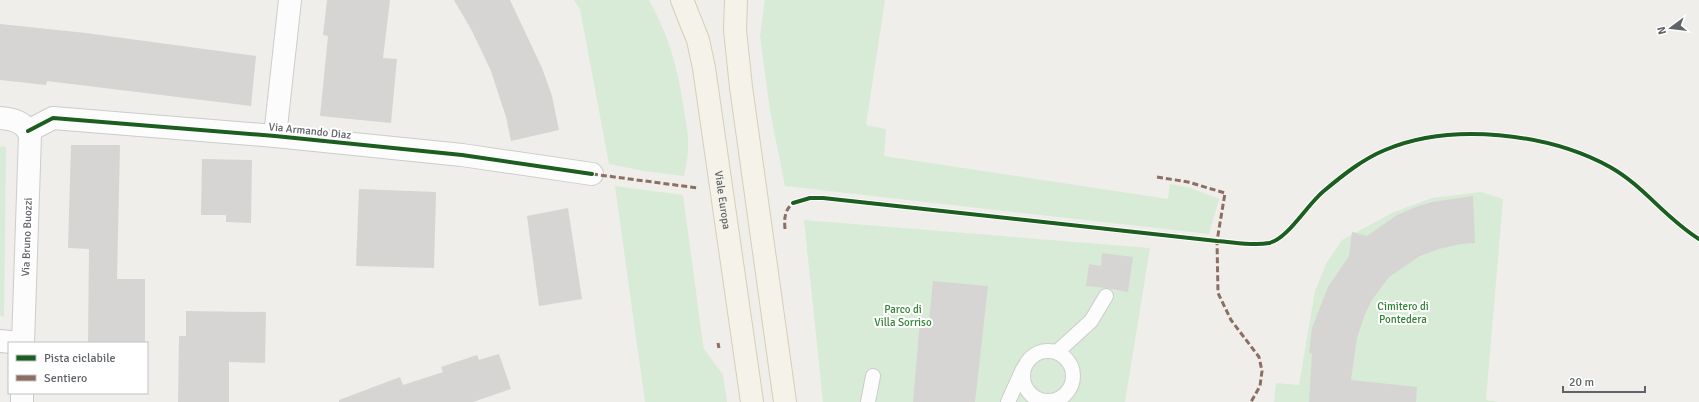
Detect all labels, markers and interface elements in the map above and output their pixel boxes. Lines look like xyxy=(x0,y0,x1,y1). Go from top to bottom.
north arrow xyxy=(1651,8,1691,48)
text: N xyxy=(1655,25,1669,36)
street label: Via Armando Diaz xyxy=(268,120,352,142)
street label: Viale Europa xyxy=(712,170,734,231)
street label: Via Bruno Buozzi xyxy=(19,197,35,277)
park label: Cimitero di Pontedera xyxy=(1377,300,1429,326)
park label: Parco di Villa Sorriso xyxy=(874,303,932,329)
legend xyxy=(8,342,148,394)
text: Pista ciclabile xyxy=(44,351,116,366)
scale bar xyxy=(1563,368,1645,394)
text: Sentiero xyxy=(44,371,87,386)
text: 20 m xyxy=(1569,375,1594,390)

